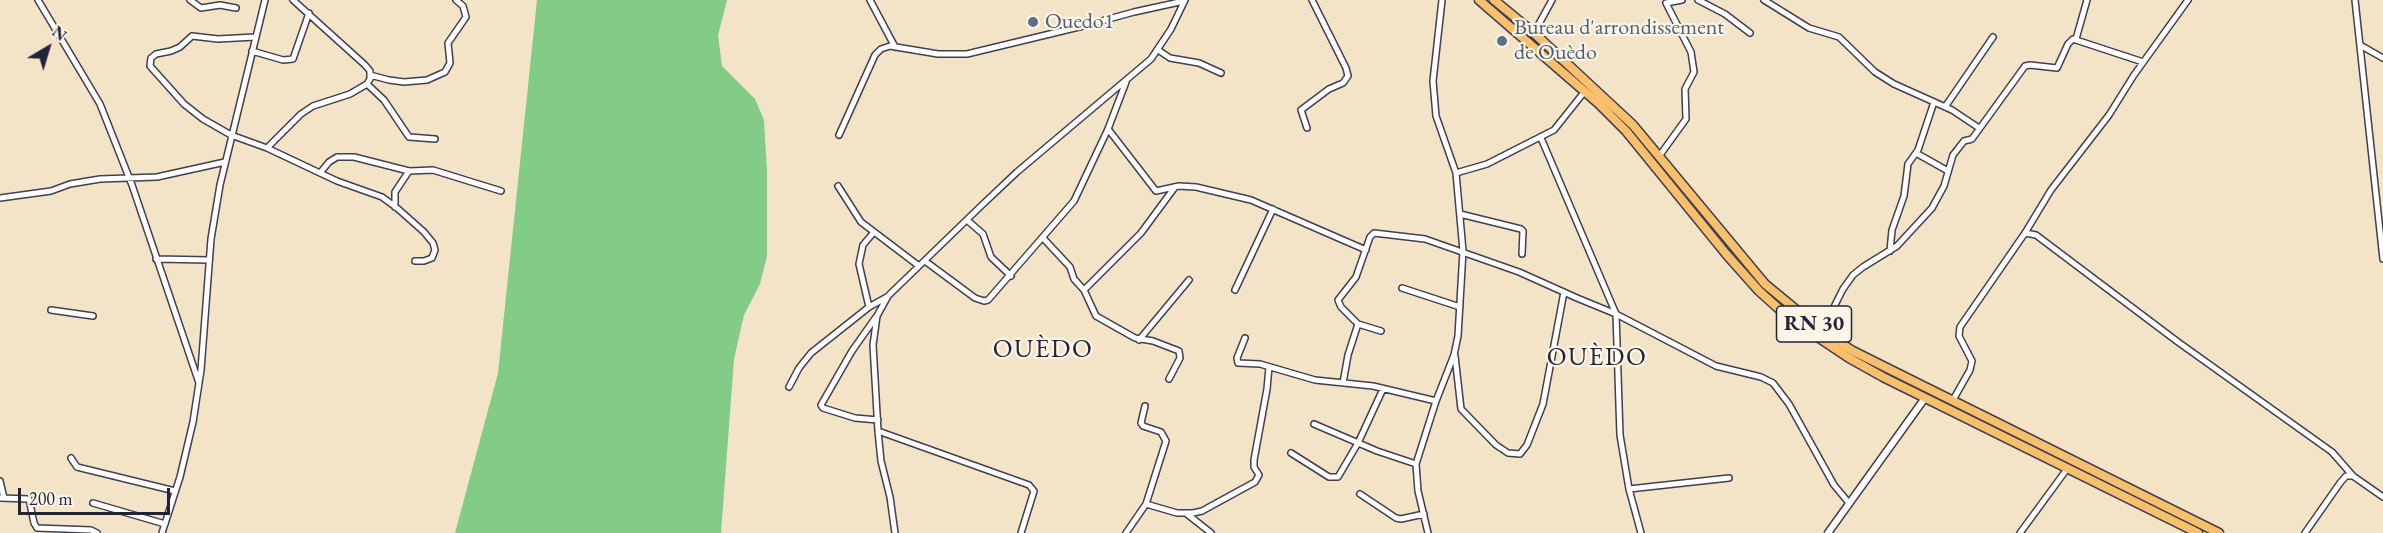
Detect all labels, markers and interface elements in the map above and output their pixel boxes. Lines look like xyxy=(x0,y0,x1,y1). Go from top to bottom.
place label: Ouedo1 xyxy=(1045,9,1114,35)
marker: Ouedo1 xyxy=(1026,15,1040,29)
place label: Bureau d'arrondissement de Ouèdo xyxy=(1514,15,1724,66)
north arrow xyxy=(18,18,78,78)
text: N xyxy=(48,21,71,46)
marker: Bureau d'arrondissement de Ouèdo xyxy=(1495,34,1509,48)
road number: RN 30 xyxy=(1776,306,1852,342)
district label: OUÈDO xyxy=(993,334,1093,366)
district label: OUÈDO xyxy=(1547,342,1647,374)
scale bar xyxy=(21,476,172,514)
text: 200 m xyxy=(29,487,73,510)

